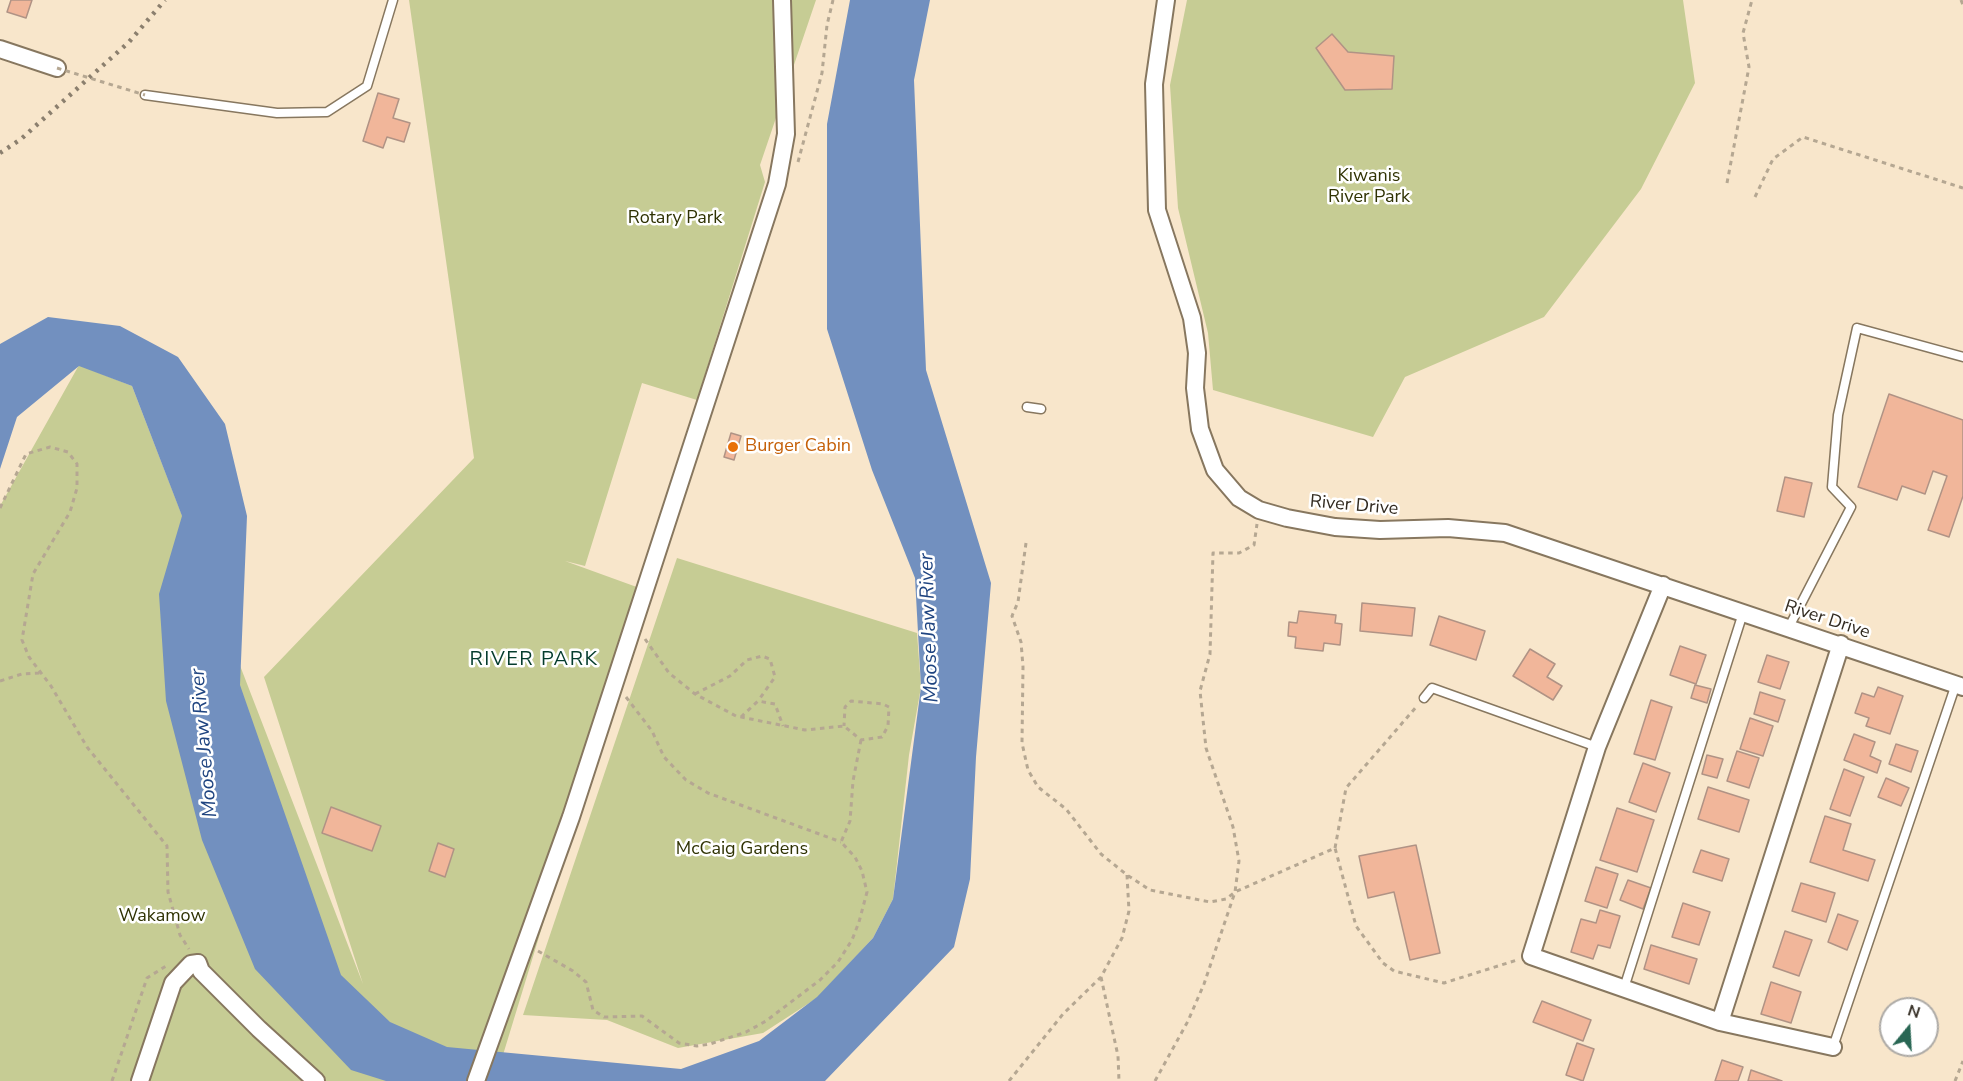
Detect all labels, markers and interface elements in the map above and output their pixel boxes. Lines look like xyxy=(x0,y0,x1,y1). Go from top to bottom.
park label: Kiwanis River Park xyxy=(1328,166,1410,208)
park label: Rotary Park xyxy=(628,208,722,230)
place label: Burger Cabin xyxy=(745,436,851,458)
marker: Burger Cabin xyxy=(726,440,740,454)
street label: River Drive xyxy=(1309,491,1399,521)
water label: Moose Jaw River xyxy=(915,553,945,703)
street label: River Drive xyxy=(1781,596,1873,644)
district label: RIVER PARK xyxy=(469,648,599,672)
water label: Moose Jaw River xyxy=(187,667,223,819)
park label: McCaig Gardens xyxy=(676,839,808,861)
park label: Wakamow xyxy=(118,906,206,928)
north arrow xyxy=(1879,997,1939,1057)
text: N xyxy=(1905,999,1923,1024)

